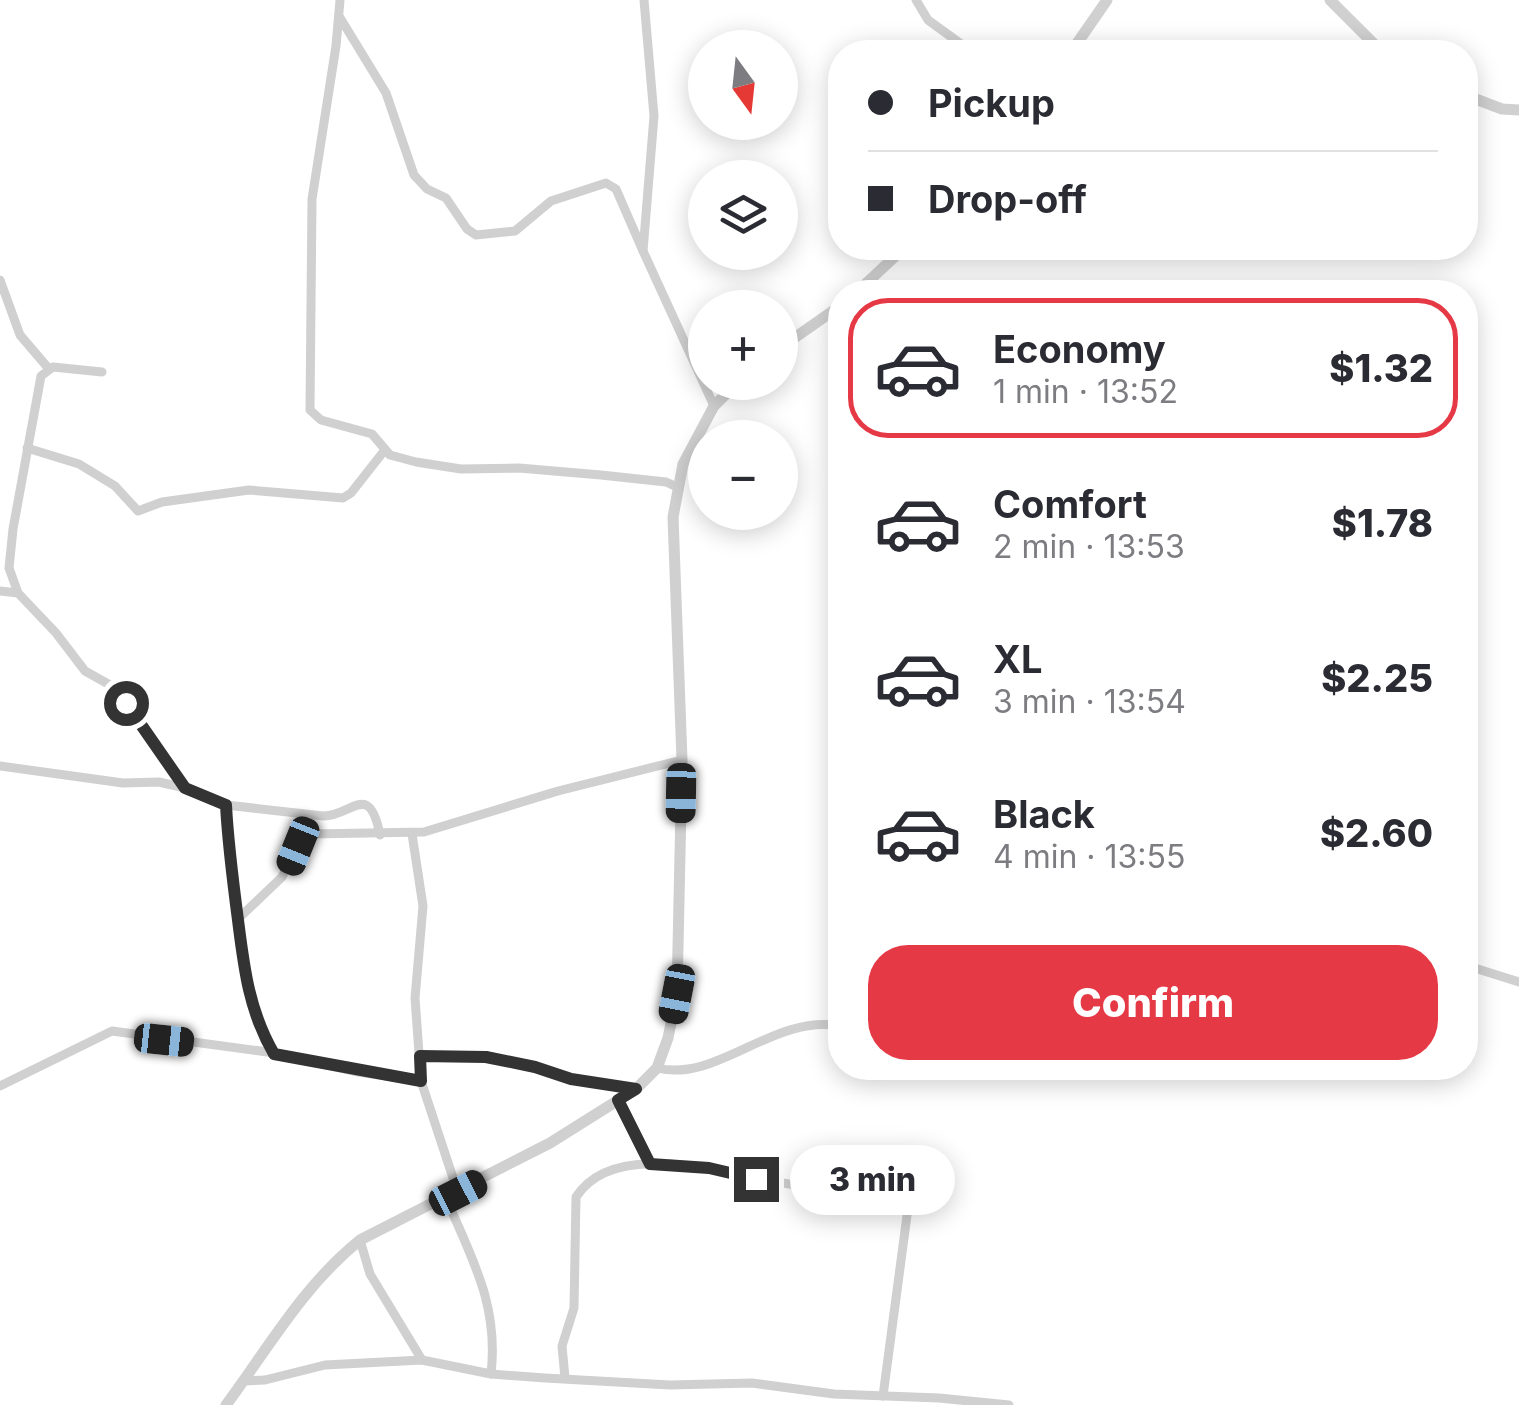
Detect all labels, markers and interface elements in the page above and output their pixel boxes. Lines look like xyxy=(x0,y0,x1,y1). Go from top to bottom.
north arrow xyxy=(688,30,798,140)
map controls xyxy=(688,30,798,530)
text: Pickup xyxy=(928,80,1055,126)
button: layers xyxy=(688,160,798,270)
text: Drop-off xyxy=(928,176,1087,222)
button: + xyxy=(688,290,798,400)
icon: car xyxy=(873,323,963,413)
text: Economy xyxy=(993,326,1166,372)
text: $1.32 xyxy=(1329,345,1433,391)
text: 1 min · 13:52 xyxy=(993,372,1178,411)
button: − xyxy=(688,420,798,530)
icon: car xyxy=(873,478,963,568)
text: Comfort xyxy=(993,481,1147,527)
text: $1.78 xyxy=(1332,500,1433,546)
text: 2 min · 13:53 xyxy=(993,527,1185,566)
icon: car xyxy=(873,633,963,723)
text: XL xyxy=(993,636,1043,682)
text: $2.25 xyxy=(1321,655,1433,701)
route start xyxy=(104,681,149,726)
text: 3 min · 13:54 xyxy=(993,682,1186,721)
car xyxy=(665,763,697,823)
icon: car xyxy=(873,788,963,878)
text: Black xyxy=(993,791,1095,837)
text: $2.60 xyxy=(1320,810,1433,856)
car xyxy=(273,813,323,879)
text: 4 min · 13:55 xyxy=(993,837,1185,876)
button: Confirm xyxy=(868,945,1438,1060)
car xyxy=(657,962,697,1026)
car xyxy=(133,1022,195,1058)
callout: 3 min xyxy=(791,1144,956,1214)
route end xyxy=(734,1157,779,1202)
text: 3 min xyxy=(829,1160,916,1199)
car xyxy=(424,1166,492,1220)

